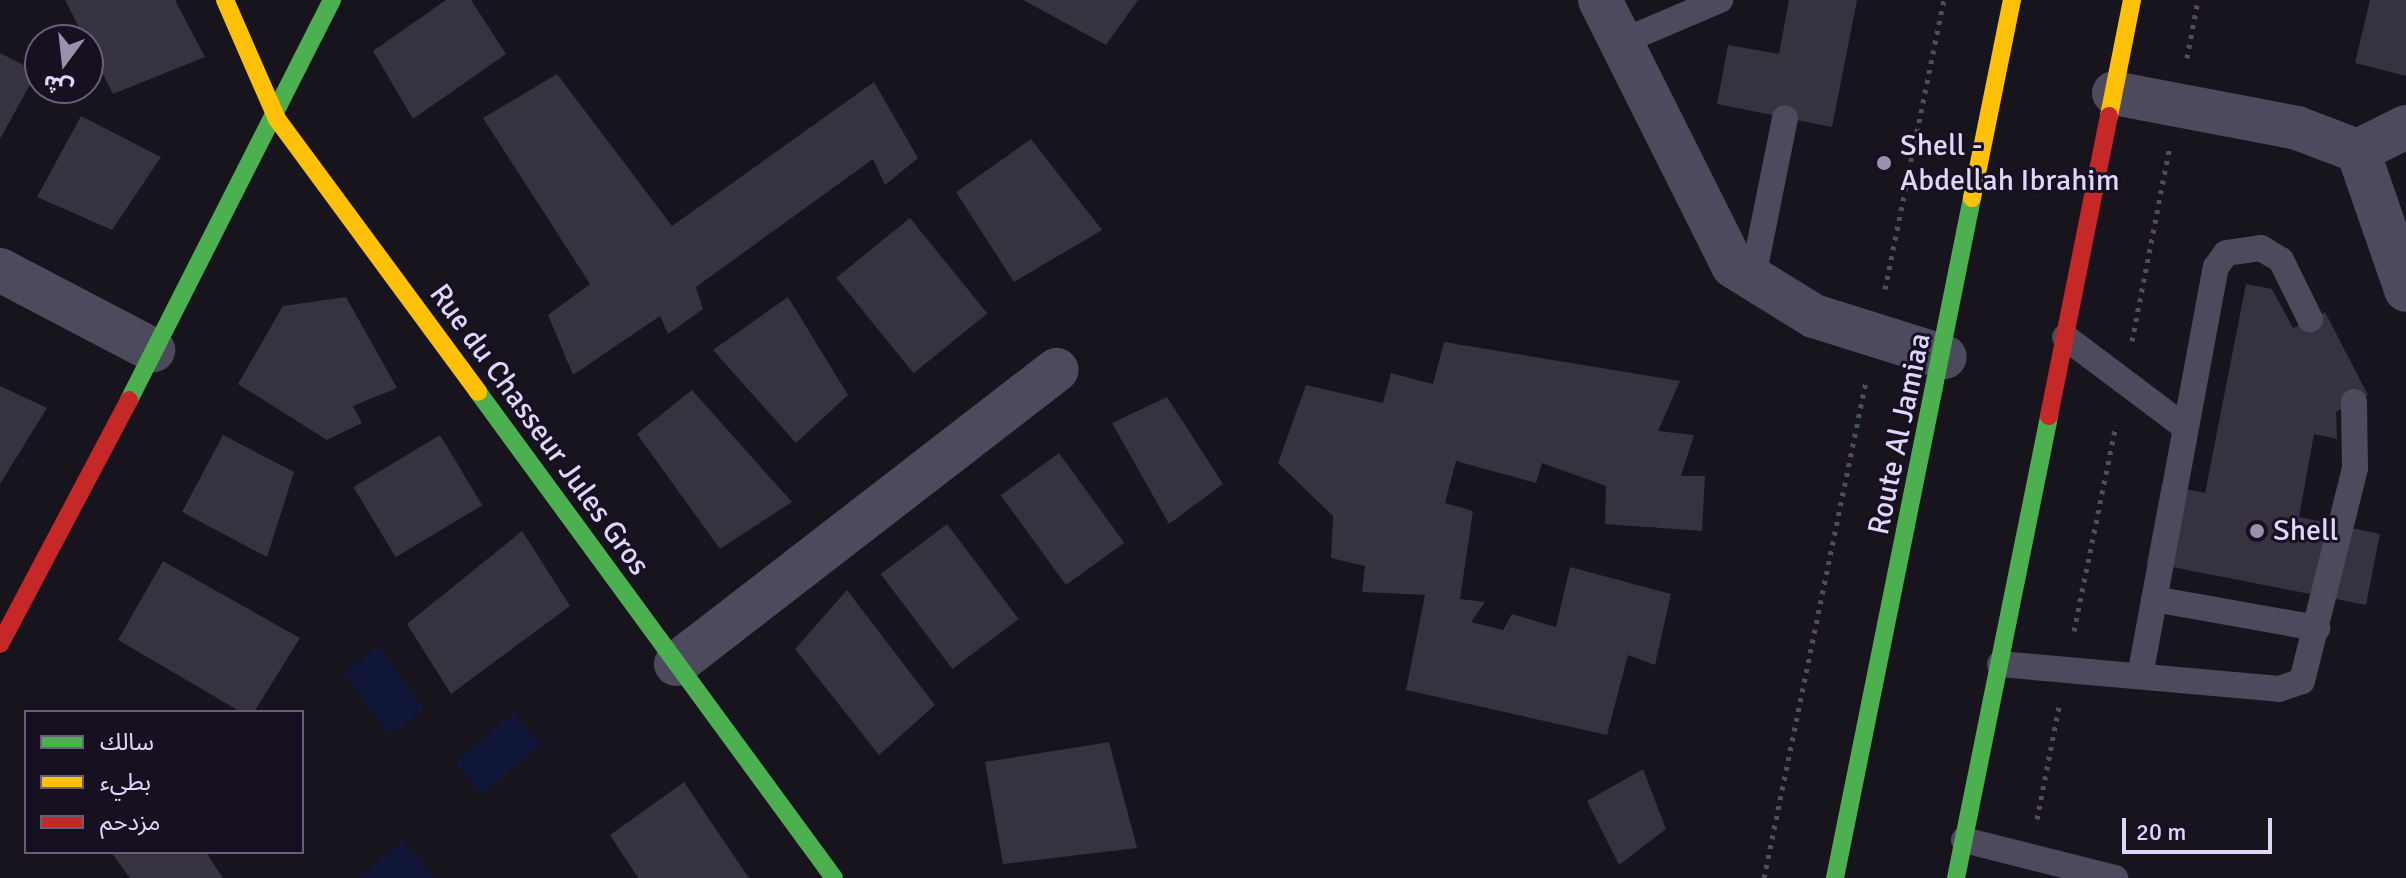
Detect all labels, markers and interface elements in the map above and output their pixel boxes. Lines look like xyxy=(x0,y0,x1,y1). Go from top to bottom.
north arrow xyxy=(24,24,104,104)
text: ش xyxy=(40,69,76,103)
place label: Shell - Abdellah Ibrahim xyxy=(1900,128,2120,198)
marker: Shell - Abdellah Ibrahim xyxy=(1875,154,1893,172)
street label: Rue du Chasseur Jules Gros xyxy=(421,278,657,582)
street label: Route Al Jamiaa xyxy=(1861,330,1939,538)
place label: Shell xyxy=(2273,513,2338,549)
marker: Shell xyxy=(2248,522,2266,540)
legend xyxy=(24,710,304,854)
text: سالك xyxy=(100,727,154,757)
text: بطيء xyxy=(100,767,151,797)
scale bar xyxy=(2126,802,2276,852)
text: مزدحم xyxy=(100,807,160,837)
text: 20 m xyxy=(2136,817,2186,847)

